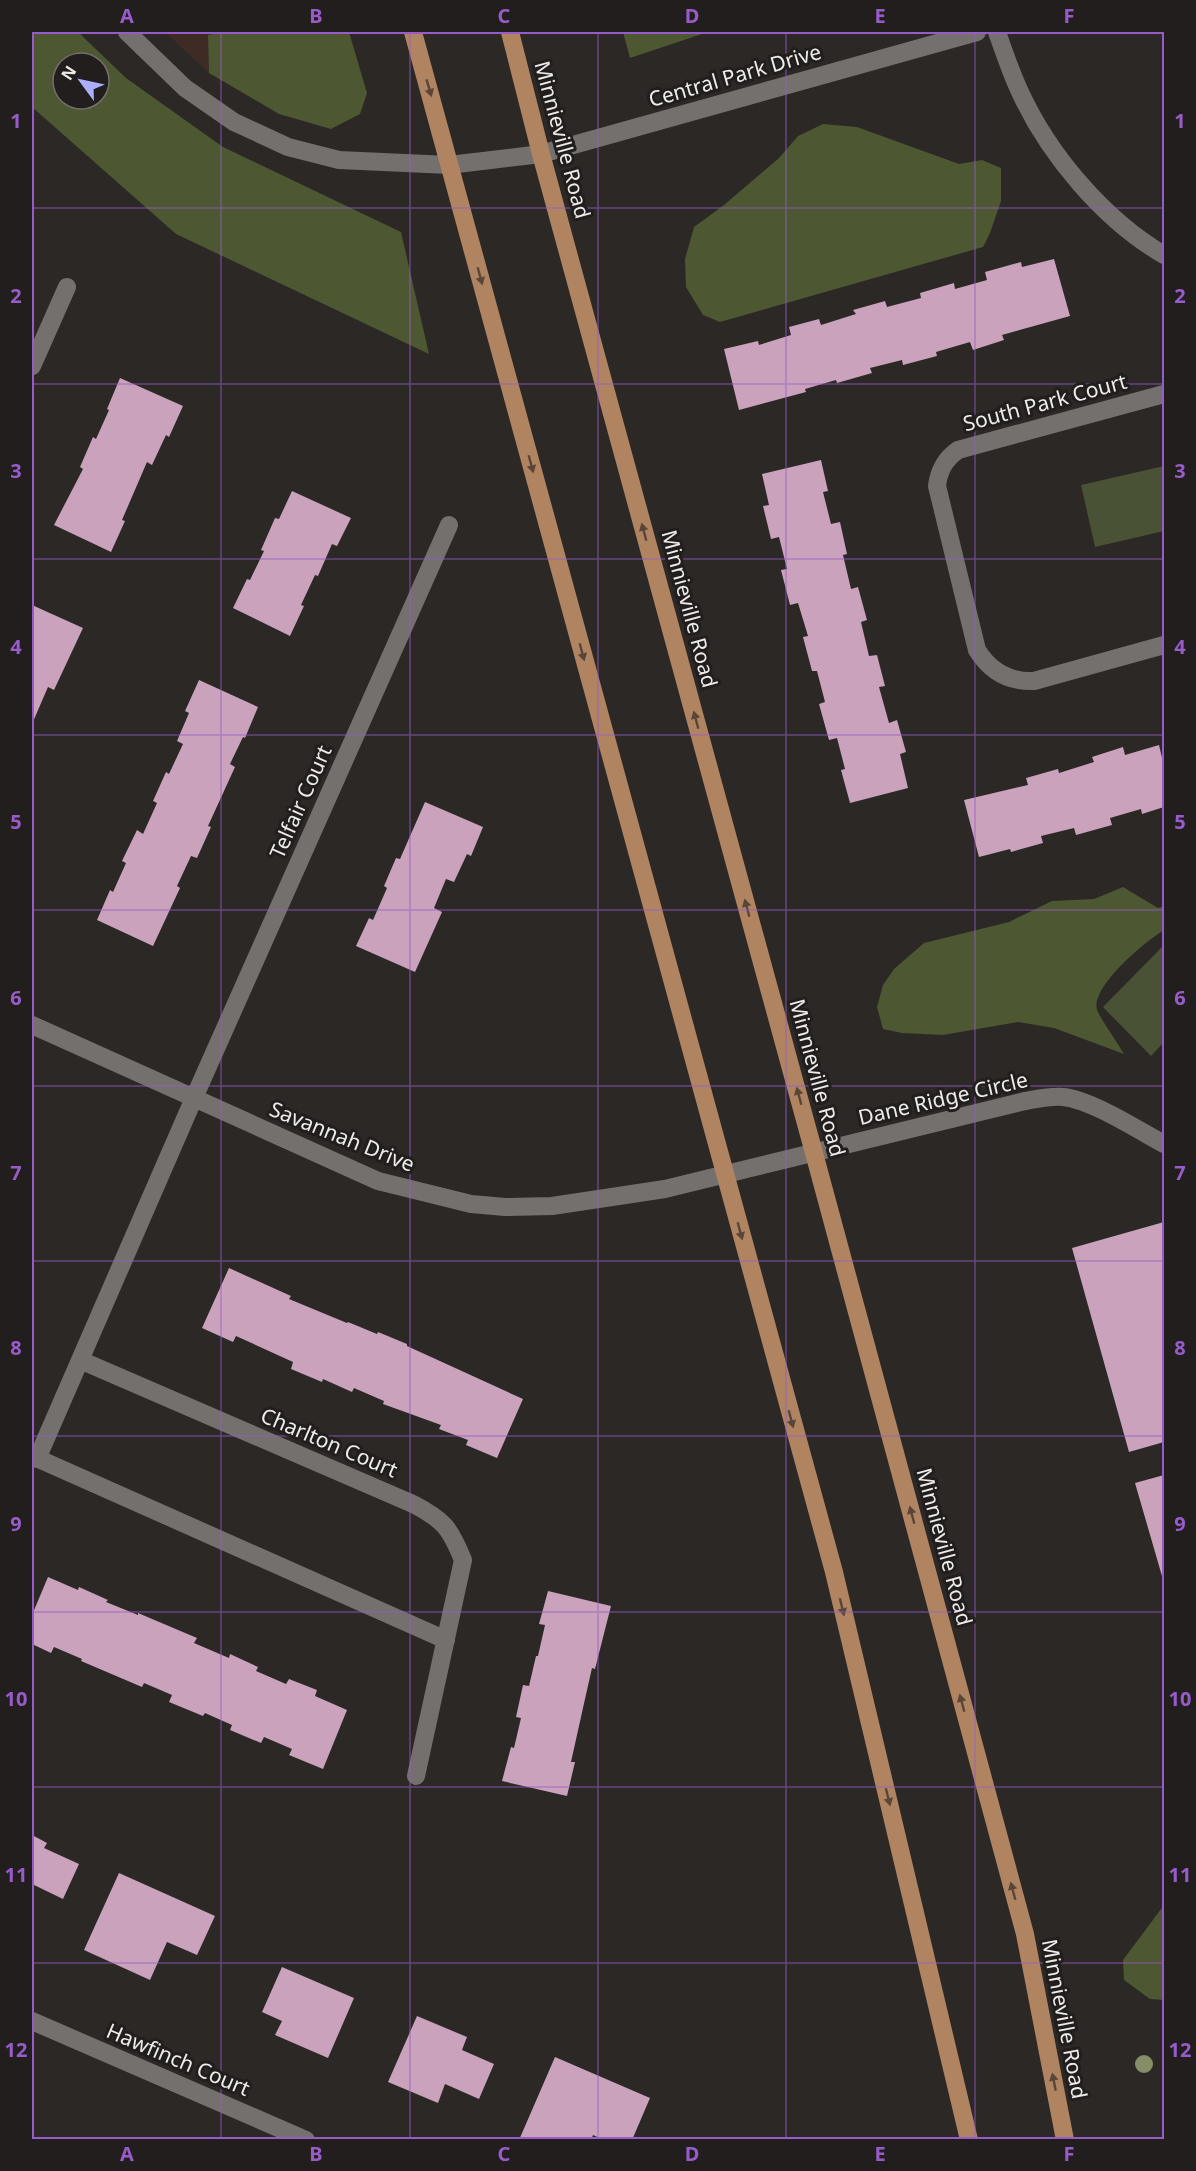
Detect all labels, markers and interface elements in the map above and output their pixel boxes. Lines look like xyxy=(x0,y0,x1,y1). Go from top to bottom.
text: A xyxy=(120,2,134,29)
text: B xyxy=(309,2,323,29)
text: C xyxy=(498,2,511,29)
text: D xyxy=(685,2,699,29)
text: E xyxy=(874,2,886,29)
text: F xyxy=(1064,2,1074,29)
street label: Central Park Drive xyxy=(645,37,824,113)
north arrow xyxy=(51,51,111,111)
street label: Minnieville Road xyxy=(528,58,597,222)
text: N xyxy=(56,61,81,84)
one-way arrow xyxy=(425,79,434,97)
text: 1 xyxy=(10,107,22,134)
text: 1 xyxy=(1174,107,1186,134)
one-way arrow xyxy=(475,267,485,285)
text: 2 xyxy=(10,282,22,309)
text: 2 xyxy=(1174,282,1186,309)
street label: South Park Court xyxy=(960,367,1130,437)
one-way arrow xyxy=(527,455,536,473)
text: 3 xyxy=(10,457,22,484)
text: 3 xyxy=(1174,457,1186,484)
one-way arrow xyxy=(639,523,648,541)
street label: Minnieville Road xyxy=(655,527,724,691)
text: 4 xyxy=(10,633,22,660)
text: 4 xyxy=(1174,633,1186,660)
one-way arrow xyxy=(578,644,587,662)
one-way arrow xyxy=(690,711,700,729)
street label: Telfair Court xyxy=(263,740,338,863)
text: 5 xyxy=(10,808,22,835)
text: 5 xyxy=(1174,808,1186,835)
one-way arrow xyxy=(742,899,751,917)
text: 6 xyxy=(10,984,22,1011)
text: 6 xyxy=(1174,984,1186,1011)
street label: Minnieville Road xyxy=(783,996,852,1160)
street label: Dane Ridge Circle xyxy=(855,1065,1030,1131)
one-way arrow xyxy=(793,1087,803,1106)
street label: Savannah Drive xyxy=(266,1094,419,1178)
text: 7 xyxy=(10,1159,22,1186)
text: 7 xyxy=(1174,1159,1186,1186)
one-way arrow xyxy=(735,1222,745,1240)
text: 8 xyxy=(10,1334,22,1361)
text: 8 xyxy=(1174,1334,1186,1361)
street label: Charlton Court xyxy=(257,1401,402,1484)
one-way arrow xyxy=(787,1410,797,1428)
street label: Minnieville Road xyxy=(910,1465,979,1629)
one-way arrow xyxy=(906,1506,916,1524)
text: 9 xyxy=(10,1510,22,1537)
text: 9 xyxy=(1174,1510,1186,1537)
one-way arrow xyxy=(838,1598,848,1617)
text: 10 xyxy=(5,1685,27,1712)
text: 10 xyxy=(1169,1685,1191,1712)
one-way arrow xyxy=(957,1694,967,1712)
one-way arrow xyxy=(883,1788,893,1806)
text: 11 xyxy=(5,1861,27,1888)
text: 11 xyxy=(1169,1861,1191,1888)
one-way arrow xyxy=(1008,1882,1017,1900)
street label: Minnieville Road xyxy=(1036,1937,1094,2101)
street label: Hawfinch Court xyxy=(102,2016,255,2102)
text: 12 xyxy=(5,2036,27,2063)
text: 12 xyxy=(1169,2036,1191,2063)
one-way arrow xyxy=(1049,2072,1058,2091)
text: A xyxy=(120,2140,134,2167)
text: B xyxy=(309,2140,323,2167)
text: C xyxy=(498,2140,511,2167)
text: D xyxy=(685,2140,699,2167)
text: E xyxy=(874,2140,886,2167)
text: F xyxy=(1064,2140,1074,2167)

